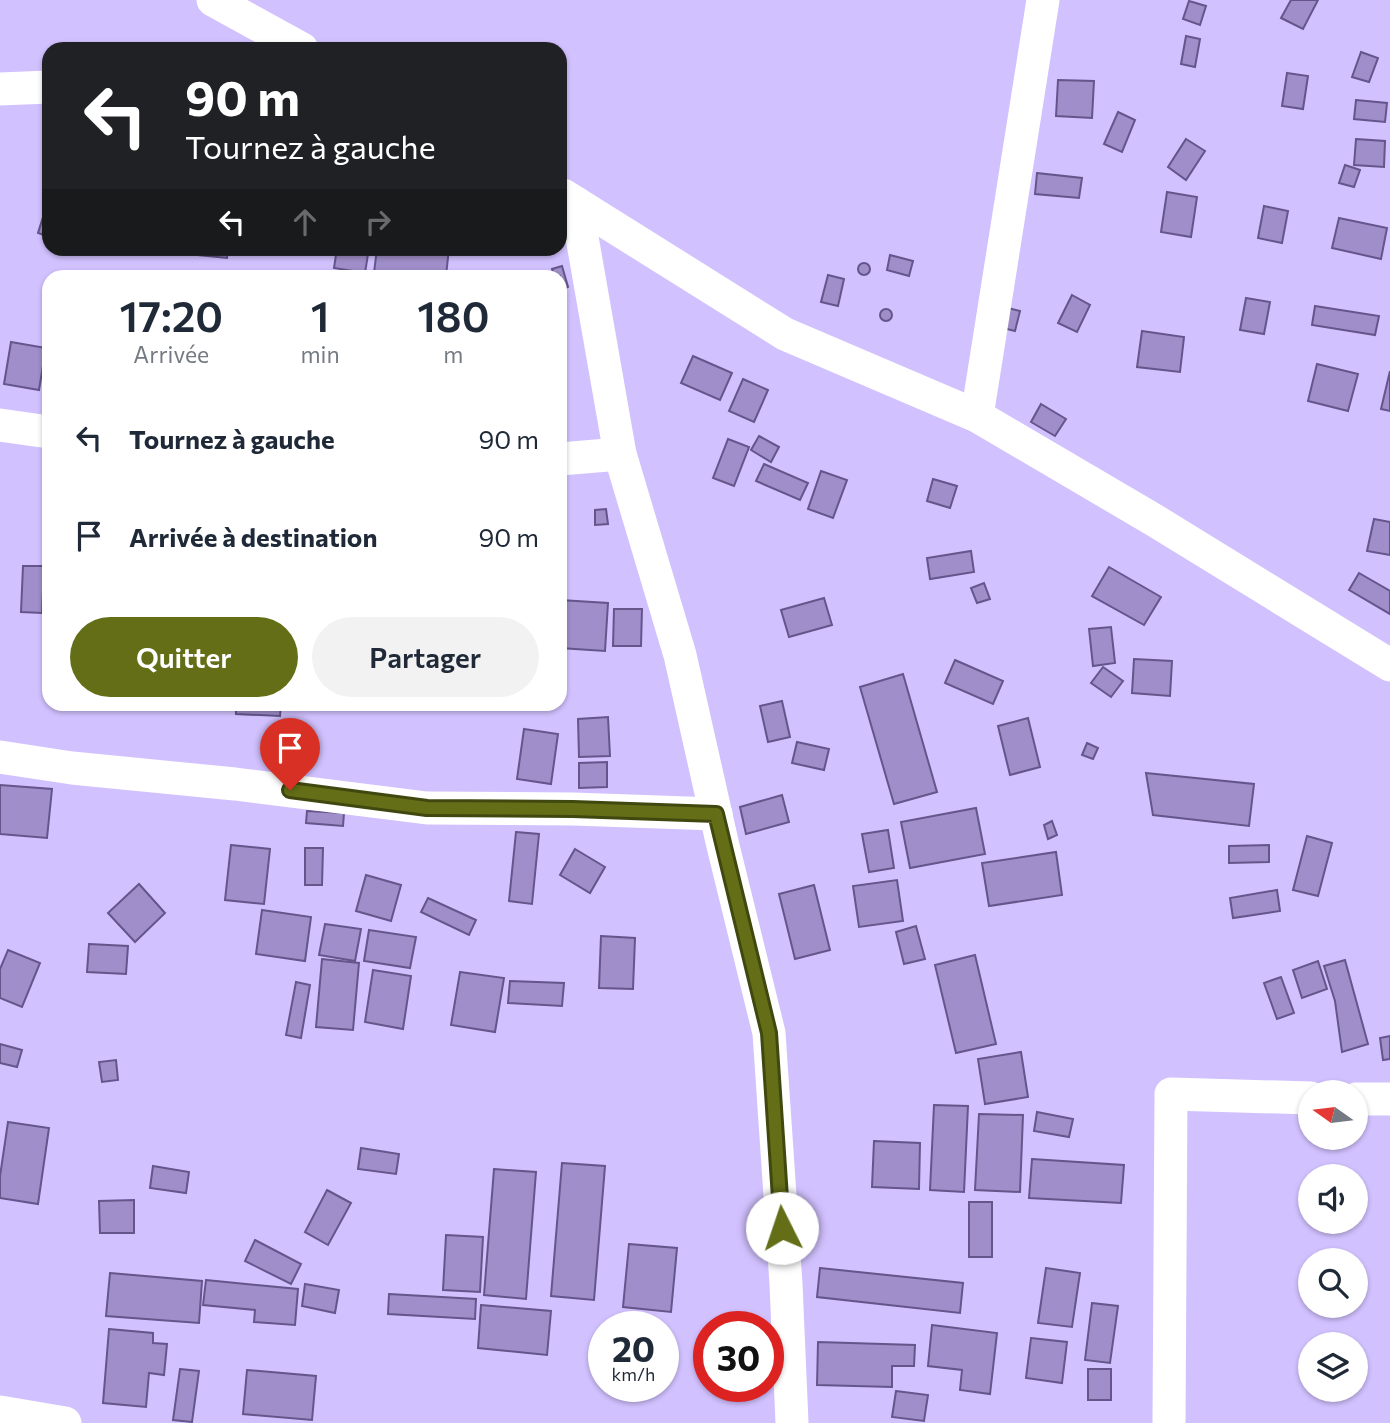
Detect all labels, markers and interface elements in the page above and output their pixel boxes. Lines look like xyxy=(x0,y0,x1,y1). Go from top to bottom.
text: 90 m xyxy=(185,66,300,126)
icon: left xyxy=(70,70,161,161)
text: Tournez à gauche xyxy=(185,126,436,166)
icon: left xyxy=(213,203,251,241)
icon: ahead xyxy=(286,203,324,241)
icon: right xyxy=(359,203,397,241)
text: 17:20 xyxy=(120,289,223,341)
text: 1 xyxy=(311,289,329,341)
text: 180 xyxy=(417,289,489,341)
text: Arrivée xyxy=(133,340,209,368)
text: min xyxy=(300,340,340,368)
text: m xyxy=(443,340,463,368)
icon: left xyxy=(70,419,108,457)
text: Tournez à gauche xyxy=(129,423,335,454)
text: 90 m xyxy=(479,423,539,454)
icon: arrive xyxy=(70,517,108,555)
text: Arrivée à destination xyxy=(129,521,377,552)
text: 90 m xyxy=(479,521,539,552)
button: Quitter xyxy=(70,617,298,697)
button: Partager xyxy=(312,617,539,697)
pin xyxy=(260,718,320,790)
icon: arrive xyxy=(271,729,309,767)
north arrow xyxy=(1298,1080,1368,1150)
map controls xyxy=(1298,1080,1368,1402)
button: sound xyxy=(1298,1164,1368,1234)
position arrow xyxy=(745,1191,819,1265)
button: search xyxy=(1298,1248,1368,1318)
speed limit sign: 30 xyxy=(693,1311,784,1402)
text: 20 xyxy=(612,1326,655,1369)
button: layers xyxy=(1298,1332,1368,1402)
text: km/h xyxy=(612,1363,655,1385)

